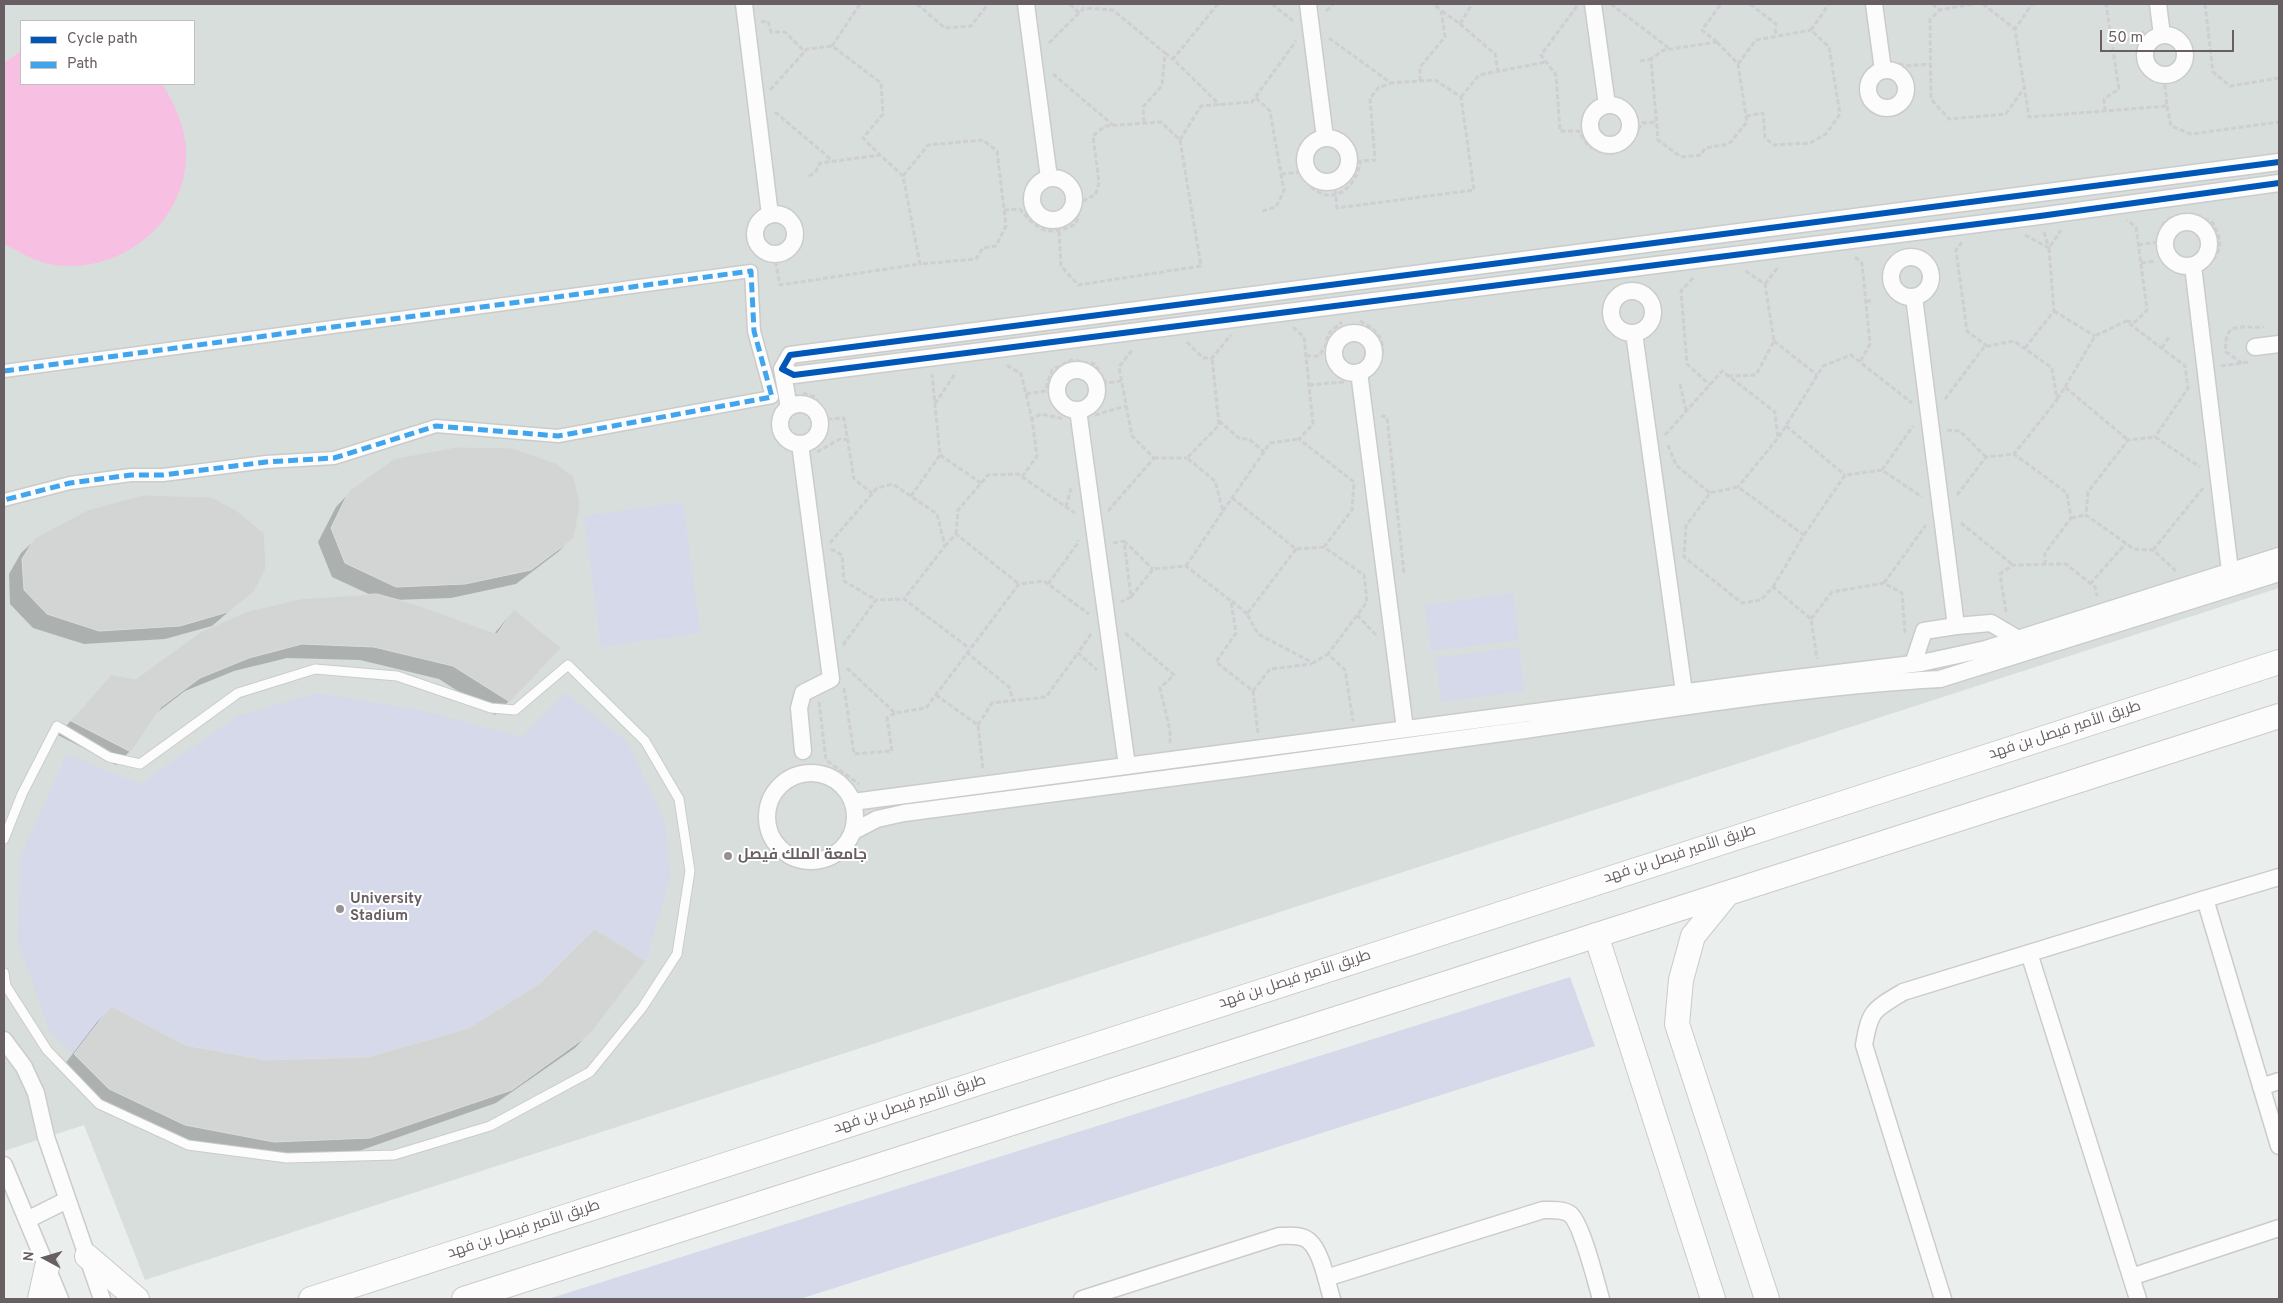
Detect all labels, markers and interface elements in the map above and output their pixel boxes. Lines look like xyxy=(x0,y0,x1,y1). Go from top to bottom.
legend xyxy=(20,20,195,85)
scale bar xyxy=(2103,20,2237,52)
text: 50 m xyxy=(2108,29,2143,48)
text: Cycle path xyxy=(67,30,138,49)
text: Path xyxy=(67,55,98,74)
street label: طريق الأمير فيصل بن فهد xyxy=(1987,698,2143,764)
street label: طريق الأمير فيصل بن فهد xyxy=(1602,822,1758,888)
place label: جامعة الملك فيصل xyxy=(738,847,867,865)
marker: جامعة الملك فيصل xyxy=(722,850,734,862)
place label: University Stadium xyxy=(350,891,422,926)
marker: University Stadium xyxy=(334,903,346,915)
street label: طريق الأمير فيصل بن فهد xyxy=(1217,947,1373,1013)
street label: طريق الأمير فيصل بن فهد xyxy=(832,1072,988,1138)
street label: طريق الأمير فيصل بن فهد xyxy=(446,1197,602,1263)
north arrow xyxy=(20,1233,70,1283)
text: N xyxy=(21,1250,39,1262)

